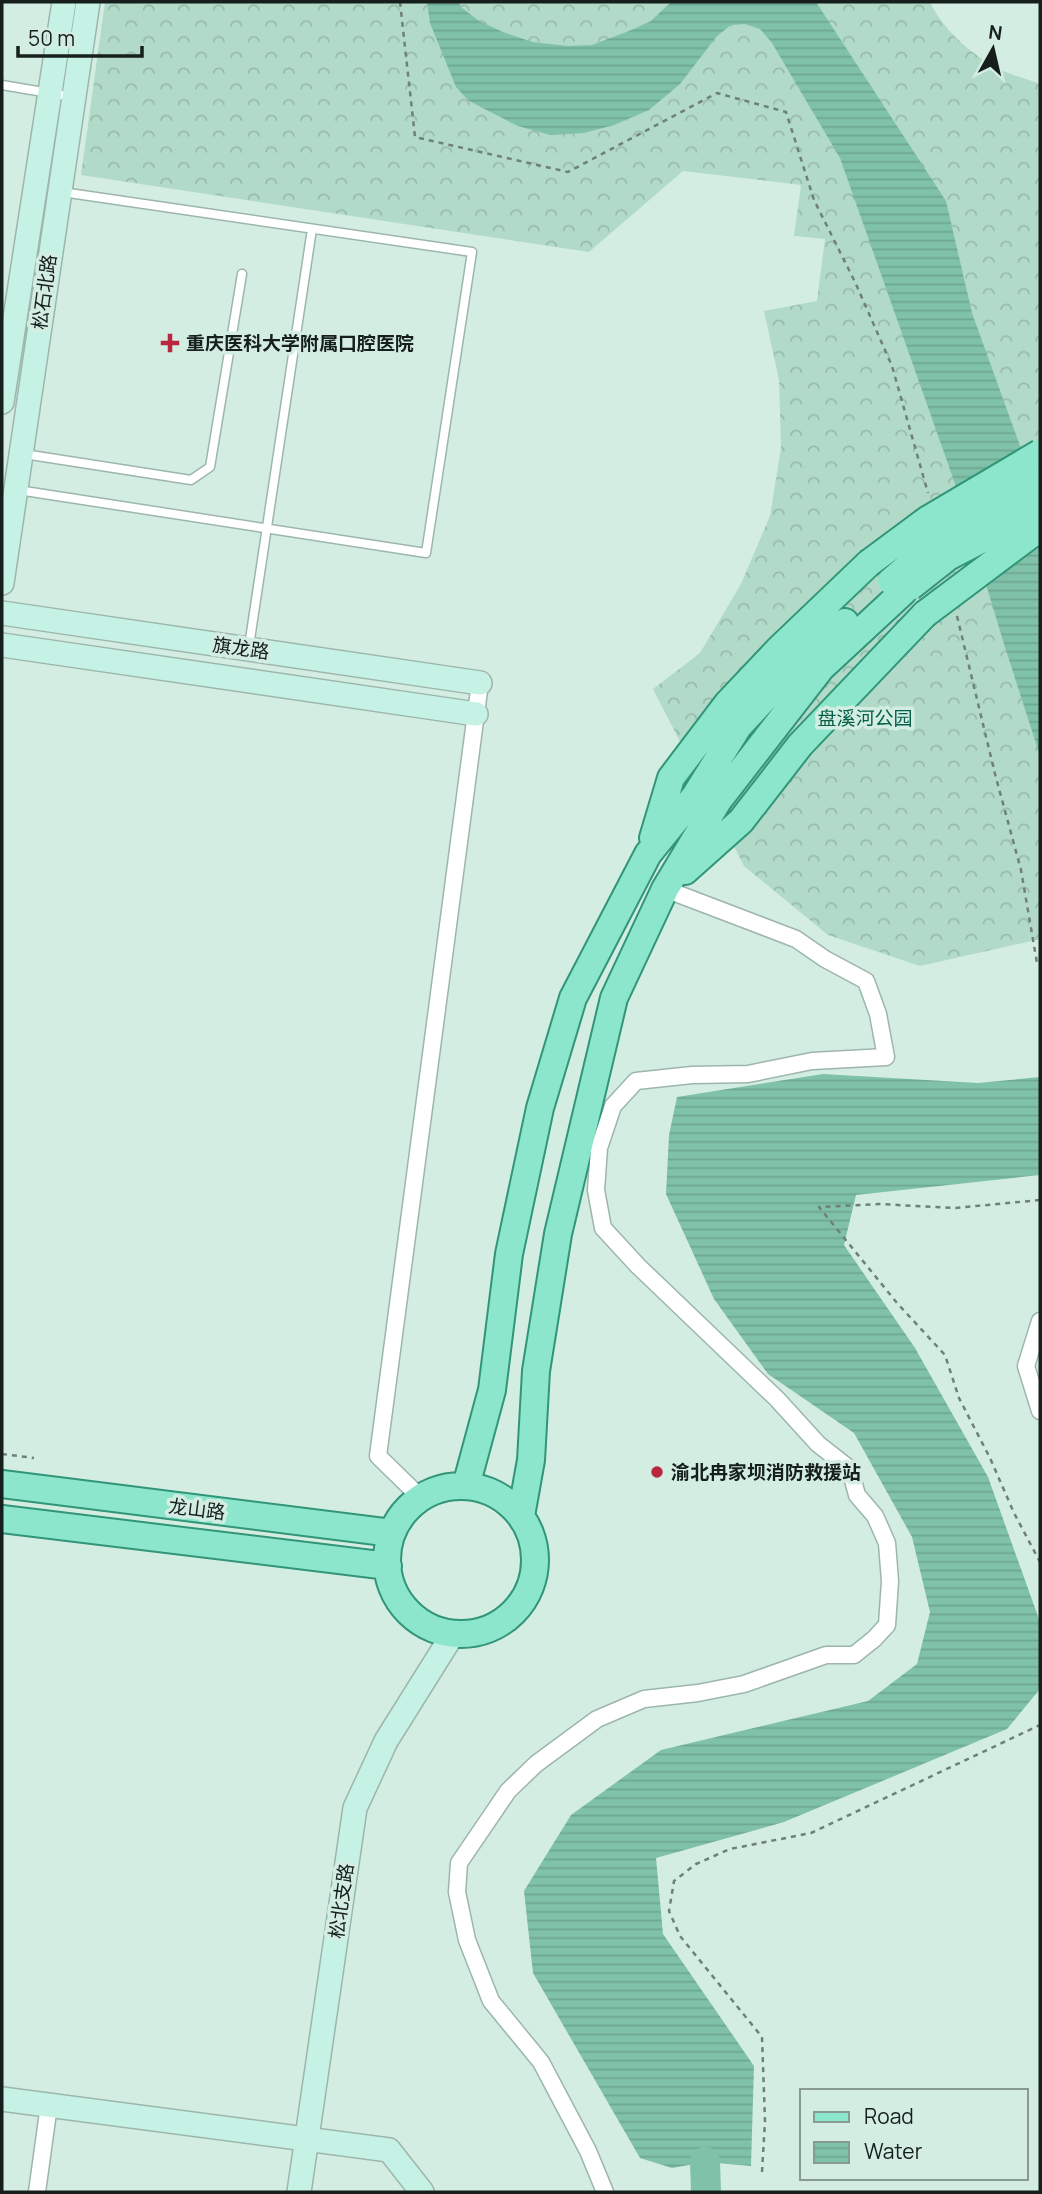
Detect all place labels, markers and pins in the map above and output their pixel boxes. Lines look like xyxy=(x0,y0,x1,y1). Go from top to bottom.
place label: 重庆医科大学附属口腔医院 xyxy=(186,330,414,356)
marker: 重庆医科大学附属口腔医院 xyxy=(160,333,180,353)
place label: 渝北冉家坝消防救援站 xyxy=(671,1459,861,1485)
marker: 渝北冉家坝消防救援站 xyxy=(649,1464,665,1480)

